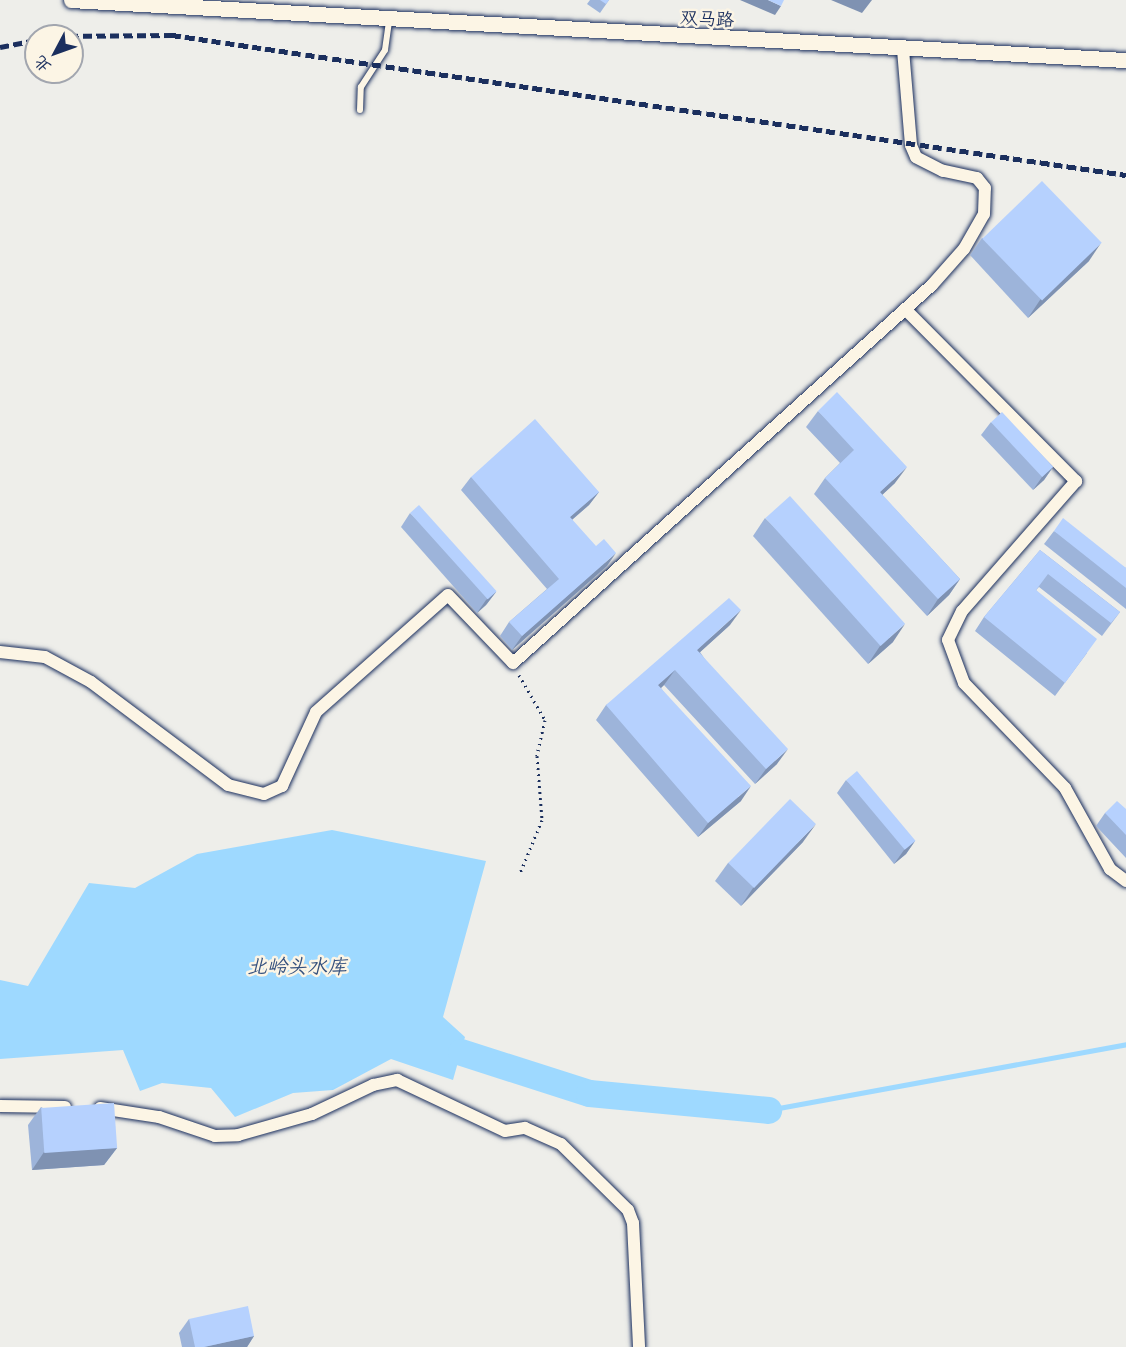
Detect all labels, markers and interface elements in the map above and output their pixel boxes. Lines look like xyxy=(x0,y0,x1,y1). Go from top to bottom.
street label: 双马路 xyxy=(679,7,735,31)
north arrow xyxy=(24,24,84,84)
text: 北 xyxy=(28,51,55,78)
water label: 北岭头水库 xyxy=(247,953,347,977)

